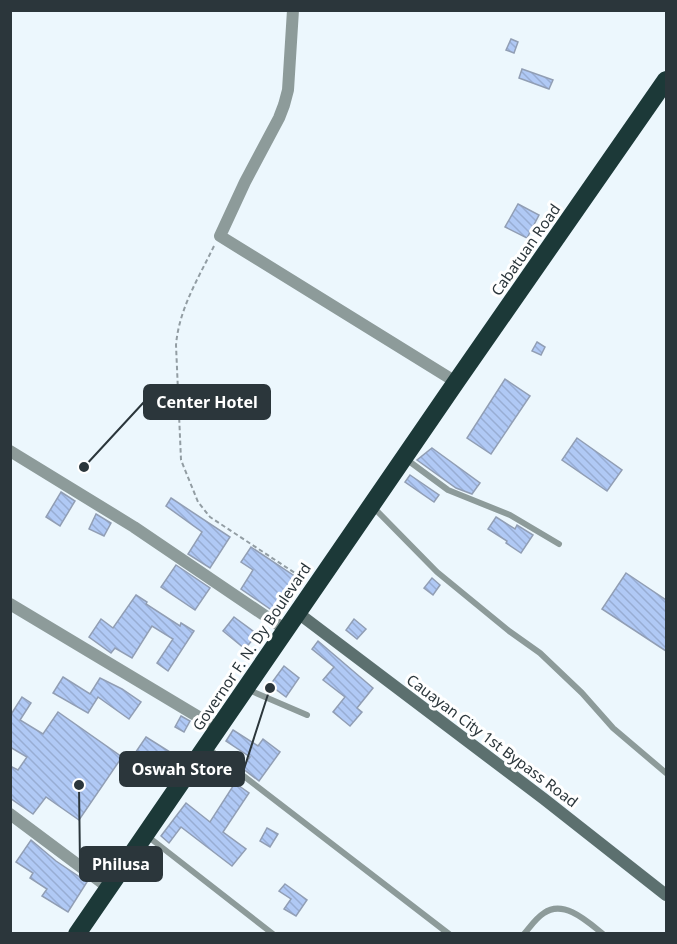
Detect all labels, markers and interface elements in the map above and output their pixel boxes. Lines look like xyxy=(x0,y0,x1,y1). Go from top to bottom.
street label: Cabatuan Road xyxy=(486,200,564,299)
callout: Center Hotel xyxy=(144,385,270,419)
text: Center Hotel xyxy=(156,391,258,413)
street label: Governor F. N. Dy Boulevard xyxy=(187,559,315,734)
street label: Cauayan City 1st Bypass Road xyxy=(403,669,582,811)
callout: Oswah Store xyxy=(120,752,244,786)
text: Oswah Store xyxy=(132,758,232,780)
callout: Philusa xyxy=(80,847,162,881)
text: Philusa xyxy=(92,853,150,875)

